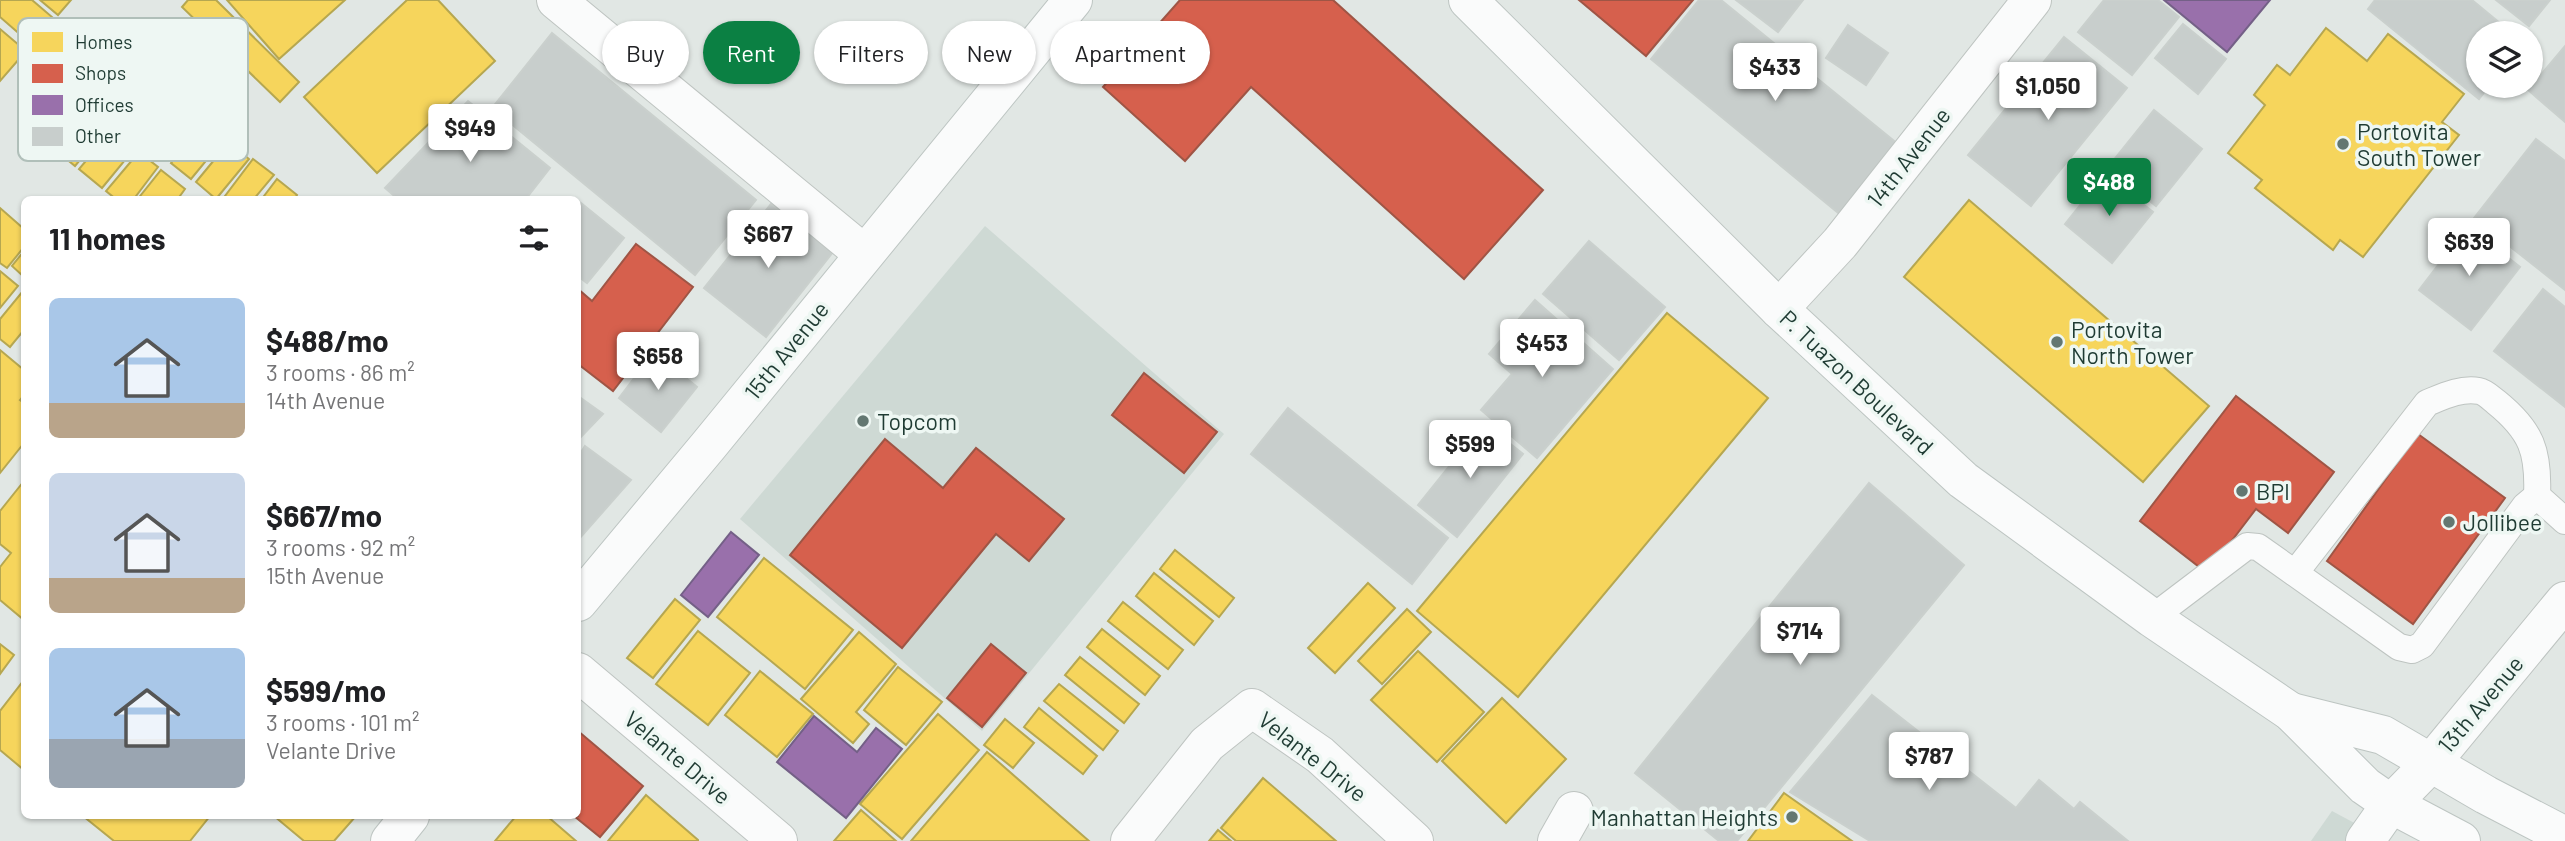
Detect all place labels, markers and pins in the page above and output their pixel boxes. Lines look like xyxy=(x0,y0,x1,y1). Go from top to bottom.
pin: $433 xyxy=(1734,43,1816,103)
pin: $1,050 xyxy=(1991,62,2105,122)
pin: $949 xyxy=(429,104,511,164)
place label: Portovita South Tower xyxy=(2357,117,2482,171)
marker: Portovita South Tower xyxy=(2335,136,2351,152)
pin: $488 xyxy=(2068,158,2150,218)
pin: $667 xyxy=(727,210,809,270)
pin: $639 xyxy=(2428,218,2510,278)
place label: Portovita North Tower xyxy=(2071,315,2194,369)
pin: $453 xyxy=(1501,320,1583,379)
pin: $658 xyxy=(617,332,699,392)
marker: Portovita North Tower xyxy=(2049,334,2065,350)
place label: Topcom xyxy=(877,407,957,435)
marker: Topcom xyxy=(855,413,871,429)
pin: $599 xyxy=(1429,420,1511,480)
place label: BPI xyxy=(2256,477,2290,505)
marker: BPI xyxy=(2234,483,2250,499)
place label: Jollibee xyxy=(2463,508,2542,536)
marker: Jollibee xyxy=(2441,514,2457,530)
pin: $714 xyxy=(1759,608,1841,667)
pin: $787 xyxy=(1888,732,1970,792)
place label: Manhattan Heights xyxy=(1591,803,1778,831)
marker: Manhattan Heights xyxy=(1784,809,1800,825)

